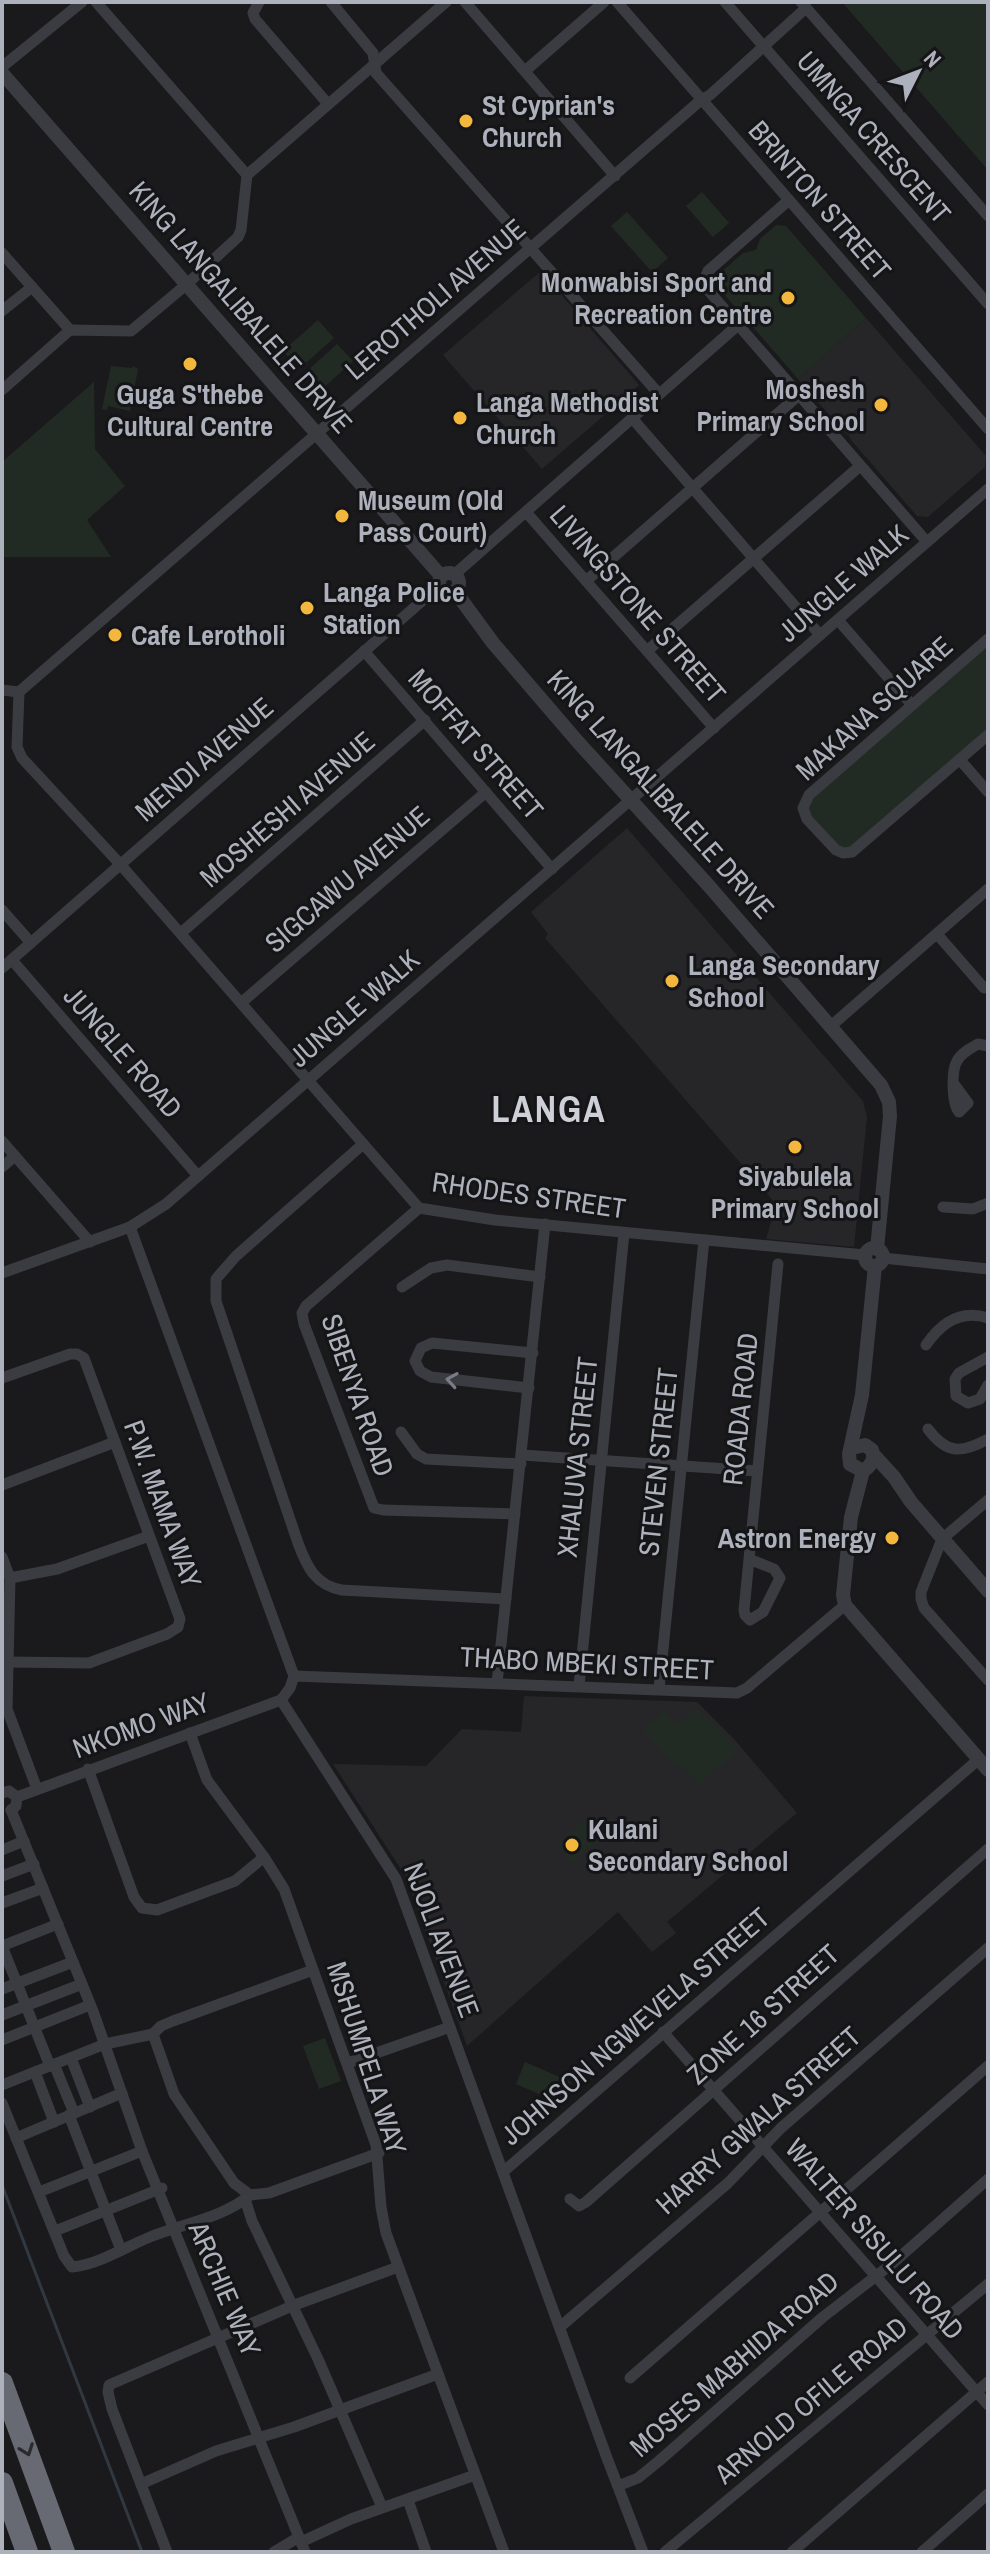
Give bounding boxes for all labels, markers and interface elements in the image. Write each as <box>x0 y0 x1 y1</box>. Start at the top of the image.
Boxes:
north arrow <box>878 32 958 112</box>
street label: UMNGA CRESCENT <box>790 44 958 230</box>
place label: St Cyprian's Church <box>482 86 615 156</box>
marker: St Cyprian's Church <box>457 112 475 130</box>
street label: BRINTON STREET <box>740 112 900 288</box>
street label: KING LANGALIBALELE DRIVE <box>121 173 361 441</box>
street label: LEROTHOLI AVENUE <box>336 210 534 388</box>
place label: Monwabisi Sport and Recreation Centre <box>541 263 772 333</box>
marker: Monwabisi Sport and Recreation Centre <box>779 289 797 307</box>
marker: Guga S'thebe Cultural Centre <box>181 355 199 373</box>
place label: Moshesh Primary School <box>697 370 865 440</box>
place label: Guga S'thebe Cultural Centre <box>107 375 273 445</box>
place label: Langa Methodist Church <box>476 383 659 453</box>
marker: Moshesh Primary School <box>872 396 890 414</box>
marker: Langa Methodist Church <box>451 409 469 427</box>
place label: Museum (Old Pass Court) <box>358 481 503 551</box>
street label: LIVINGSTONE STREET <box>541 497 735 711</box>
marker: Museum (Old Pass Court) <box>333 507 351 525</box>
street label: JUNGLE WALK <box>770 516 916 650</box>
place label: Langa Police Station <box>323 573 465 643</box>
marker: Langa Police Station <box>298 599 316 617</box>
place label: Cafe Lerotholi <box>131 616 285 654</box>
marker: Cafe Lerotholi <box>106 626 124 644</box>
street label: MAKANA SQUARE <box>787 627 961 789</box>
street label: MOFFAT STREET <box>400 661 552 827</box>
street label: KING LANGALIBALELE DRIVE <box>539 661 783 927</box>
street label: MENDI AVENUE <box>127 688 281 830</box>
street label: MOSHESHI AVENUE <box>191 722 383 896</box>
street label: SIGCAWU AVENUE <box>257 797 437 961</box>
street label: JUNGLE WALK <box>281 941 427 1075</box>
place label: Langa Secondary School <box>688 946 880 1016</box>
marker: Langa Secondary School <box>663 972 681 990</box>
street label: JUNGLE ROAD <box>55 978 191 1126</box>
district label: LANGA <box>492 1085 606 1133</box>
marker: Siyabulela Primary School <box>786 1138 804 1156</box>
place label: Siyabulela Primary School <box>711 1157 879 1227</box>
street label: RHODES STREET <box>430 1163 628 1227</box>
street label: SIBENYA ROAD <box>312 1309 404 1481</box>
street label: ROADA ROAD <box>713 1331 767 1487</box>
street label: XHALUVA STREET <box>548 1355 606 1559</box>
street label: STEVEN STREET <box>629 1366 687 1558</box>
one-way arrow <box>445 1372 459 1389</box>
street label: P.W. MAMA WAY <box>115 1415 211 1594</box>
place label: Astron Energy <box>718 1519 876 1557</box>
marker: Astron Energy <box>883 1529 901 1547</box>
street label: THABO MBEKI STREET <box>459 1637 715 1689</box>
street label: NKOMO WAY <box>67 1682 215 1767</box>
place label: Kulani Secondary School <box>588 1810 788 1880</box>
marker: Kulani Secondary School <box>563 1836 581 1854</box>
street label: NJOLI AVENUE <box>395 1857 489 2023</box>
street label: JOHNSON NGWEVELA STREET <box>493 1899 777 2153</box>
street label: ZONE 16 STREET <box>679 1935 847 2093</box>
street label: MSHUMPELA WAY <box>318 1957 416 2160</box>
street label: HARRY GWALA STREET <box>647 2018 869 2222</box>
street label: WALTER SISULU ROAD <box>777 2130 973 2348</box>
street label: ARCHIE WAY <box>179 2215 271 2363</box>
street label: MOSES MABHIDA ROAD <box>621 2263 847 2465</box>
street label: ARNOLD OFILE ROAD <box>706 2308 916 2493</box>
one-way arrow <box>17 2442 34 2456</box>

